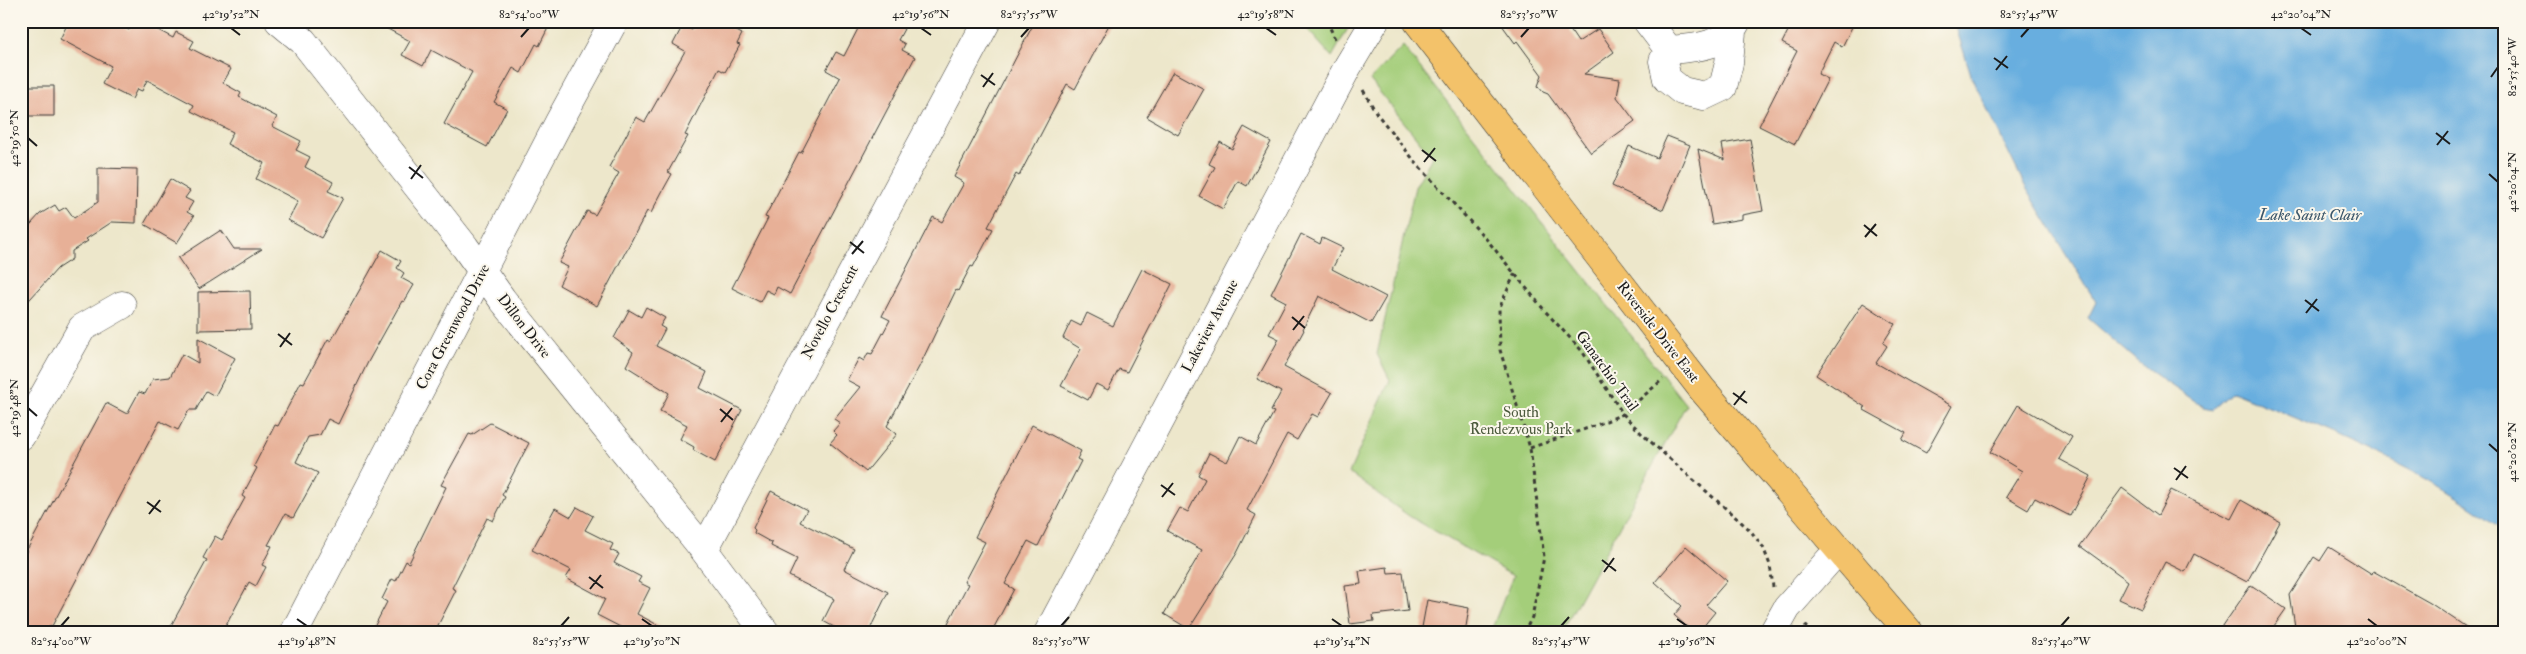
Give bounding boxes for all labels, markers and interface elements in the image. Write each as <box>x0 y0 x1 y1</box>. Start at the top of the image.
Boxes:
text: 42°19'52"N <box>202 7 260 22</box>
text: 82°54'00"W <box>499 7 560 22</box>
text: 42°19'56"N <box>892 7 950 22</box>
text: 82°53'55"W <box>1001 7 1058 22</box>
text: 42°19'58"N <box>1237 7 1295 22</box>
text: 82°53'50"W <box>1500 7 1559 22</box>
text: 82°53'45"W <box>2000 7 2059 22</box>
text: 42°20'04"N <box>2271 7 2332 22</box>
text: 82°53'40"W <box>2505 37 2520 96</box>
text: 42°19'50"N <box>7 109 22 167</box>
text: 42°20'04"N <box>2505 151 2520 212</box>
water label: Lake Saint Clair <box>2258 205 2362 225</box>
street label: Cora Greenwood Drive <box>412 261 494 393</box>
street label: Novello Crescent <box>797 262 863 362</box>
street label: Lakeview Avenue <box>1177 276 1243 376</box>
street label: Riverside Drive East <box>1613 278 1703 386</box>
street label: Dillon Drive <box>493 290 555 362</box>
street label: Ganatchio Trail <box>1571 327 1643 415</box>
text: 42°19'48"N <box>7 379 22 437</box>
park label: South Rendezvous Park <box>1470 403 1572 439</box>
text: 42°20'02"N <box>2505 422 2520 482</box>
text: 82°54'00"W <box>31 634 92 649</box>
text: 42°19'48"N <box>278 634 336 649</box>
text: 82°53'55"W <box>533 634 590 649</box>
text: 42°19'50"N <box>623 634 681 649</box>
text: 82°53'50"W <box>1032 634 1091 649</box>
text: 42°19'54"N <box>1313 634 1371 649</box>
text: 82°53'45"W <box>1532 634 1591 649</box>
text: 42°19'56"N <box>1658 634 1716 649</box>
text: 82°53'40"W <box>2032 634 2091 649</box>
text: 42°20'00"N <box>2347 634 2407 649</box>

